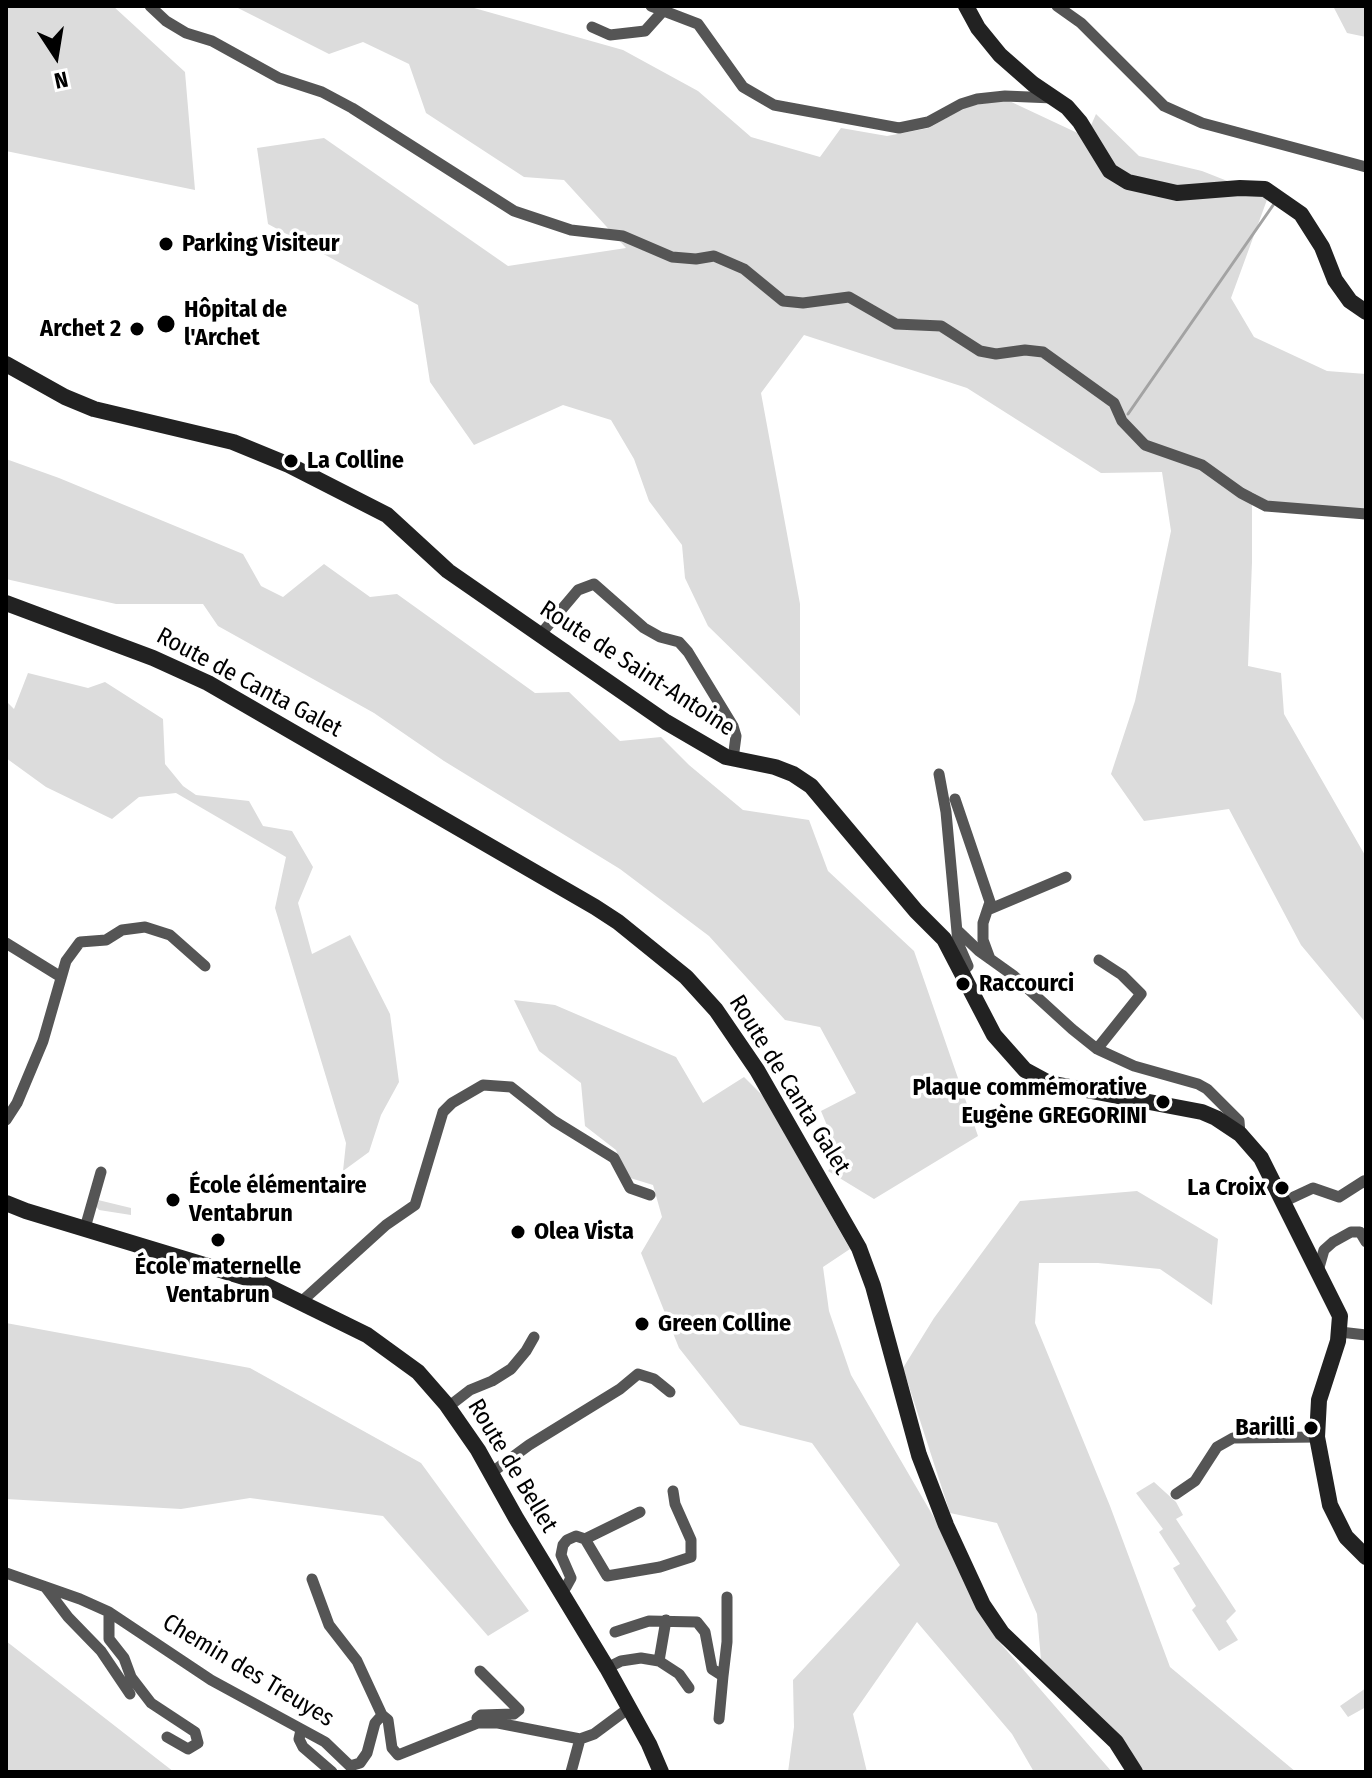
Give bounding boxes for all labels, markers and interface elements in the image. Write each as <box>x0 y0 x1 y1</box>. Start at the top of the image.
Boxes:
north arrow <box>16 16 96 96</box>
text: N <box>52 65 70 95</box>
place label: Parking Visiteur <box>182 230 340 258</box>
marker: Parking Visiteur <box>157 235 175 253</box>
place label: Hôpital de l'Archet <box>184 296 287 352</box>
marker: Hôpital de l'Archet <box>155 313 177 335</box>
place label: Archet 2 <box>40 315 121 343</box>
marker: Archet 2 <box>128 320 146 338</box>
place label: La Colline <box>307 447 404 475</box>
marker: La Colline <box>282 452 300 470</box>
street label: Route de Saint-Antoine <box>534 595 740 743</box>
street label: Route de Canta Galet <box>151 622 347 744</box>
place label: Raccourci <box>979 970 1074 998</box>
marker: Raccourci <box>954 975 972 993</box>
street label: Route de Canta Galet <box>722 990 856 1180</box>
place label: Plaque commémorative Eugène GREGORINI <box>912 1074 1147 1130</box>
marker: Plaque commémorative Eugène GREGORINI <box>1154 1093 1172 1111</box>
place label: École élémentaire Ventabrun <box>189 1172 367 1228</box>
place label: La Croix <box>1187 1174 1266 1202</box>
marker: La Croix <box>1273 1179 1291 1197</box>
marker: École élémentaire Ventabrun <box>164 1191 182 1209</box>
place label: Olea Vista <box>534 1218 634 1246</box>
marker: Olea Vista <box>509 1223 527 1241</box>
marker: École maternelle Ventabrun <box>209 1231 227 1249</box>
place label: École maternelle Ventabrun <box>135 1253 301 1309</box>
place label: Green Colline <box>658 1310 791 1338</box>
marker: Green Colline <box>633 1315 651 1333</box>
street label: Route de Bellet <box>461 1394 563 1538</box>
place label: Barilli <box>1235 1414 1295 1442</box>
marker: Barilli <box>1302 1419 1320 1437</box>
street label: Chemin des Treuyes <box>157 1608 339 1734</box>

